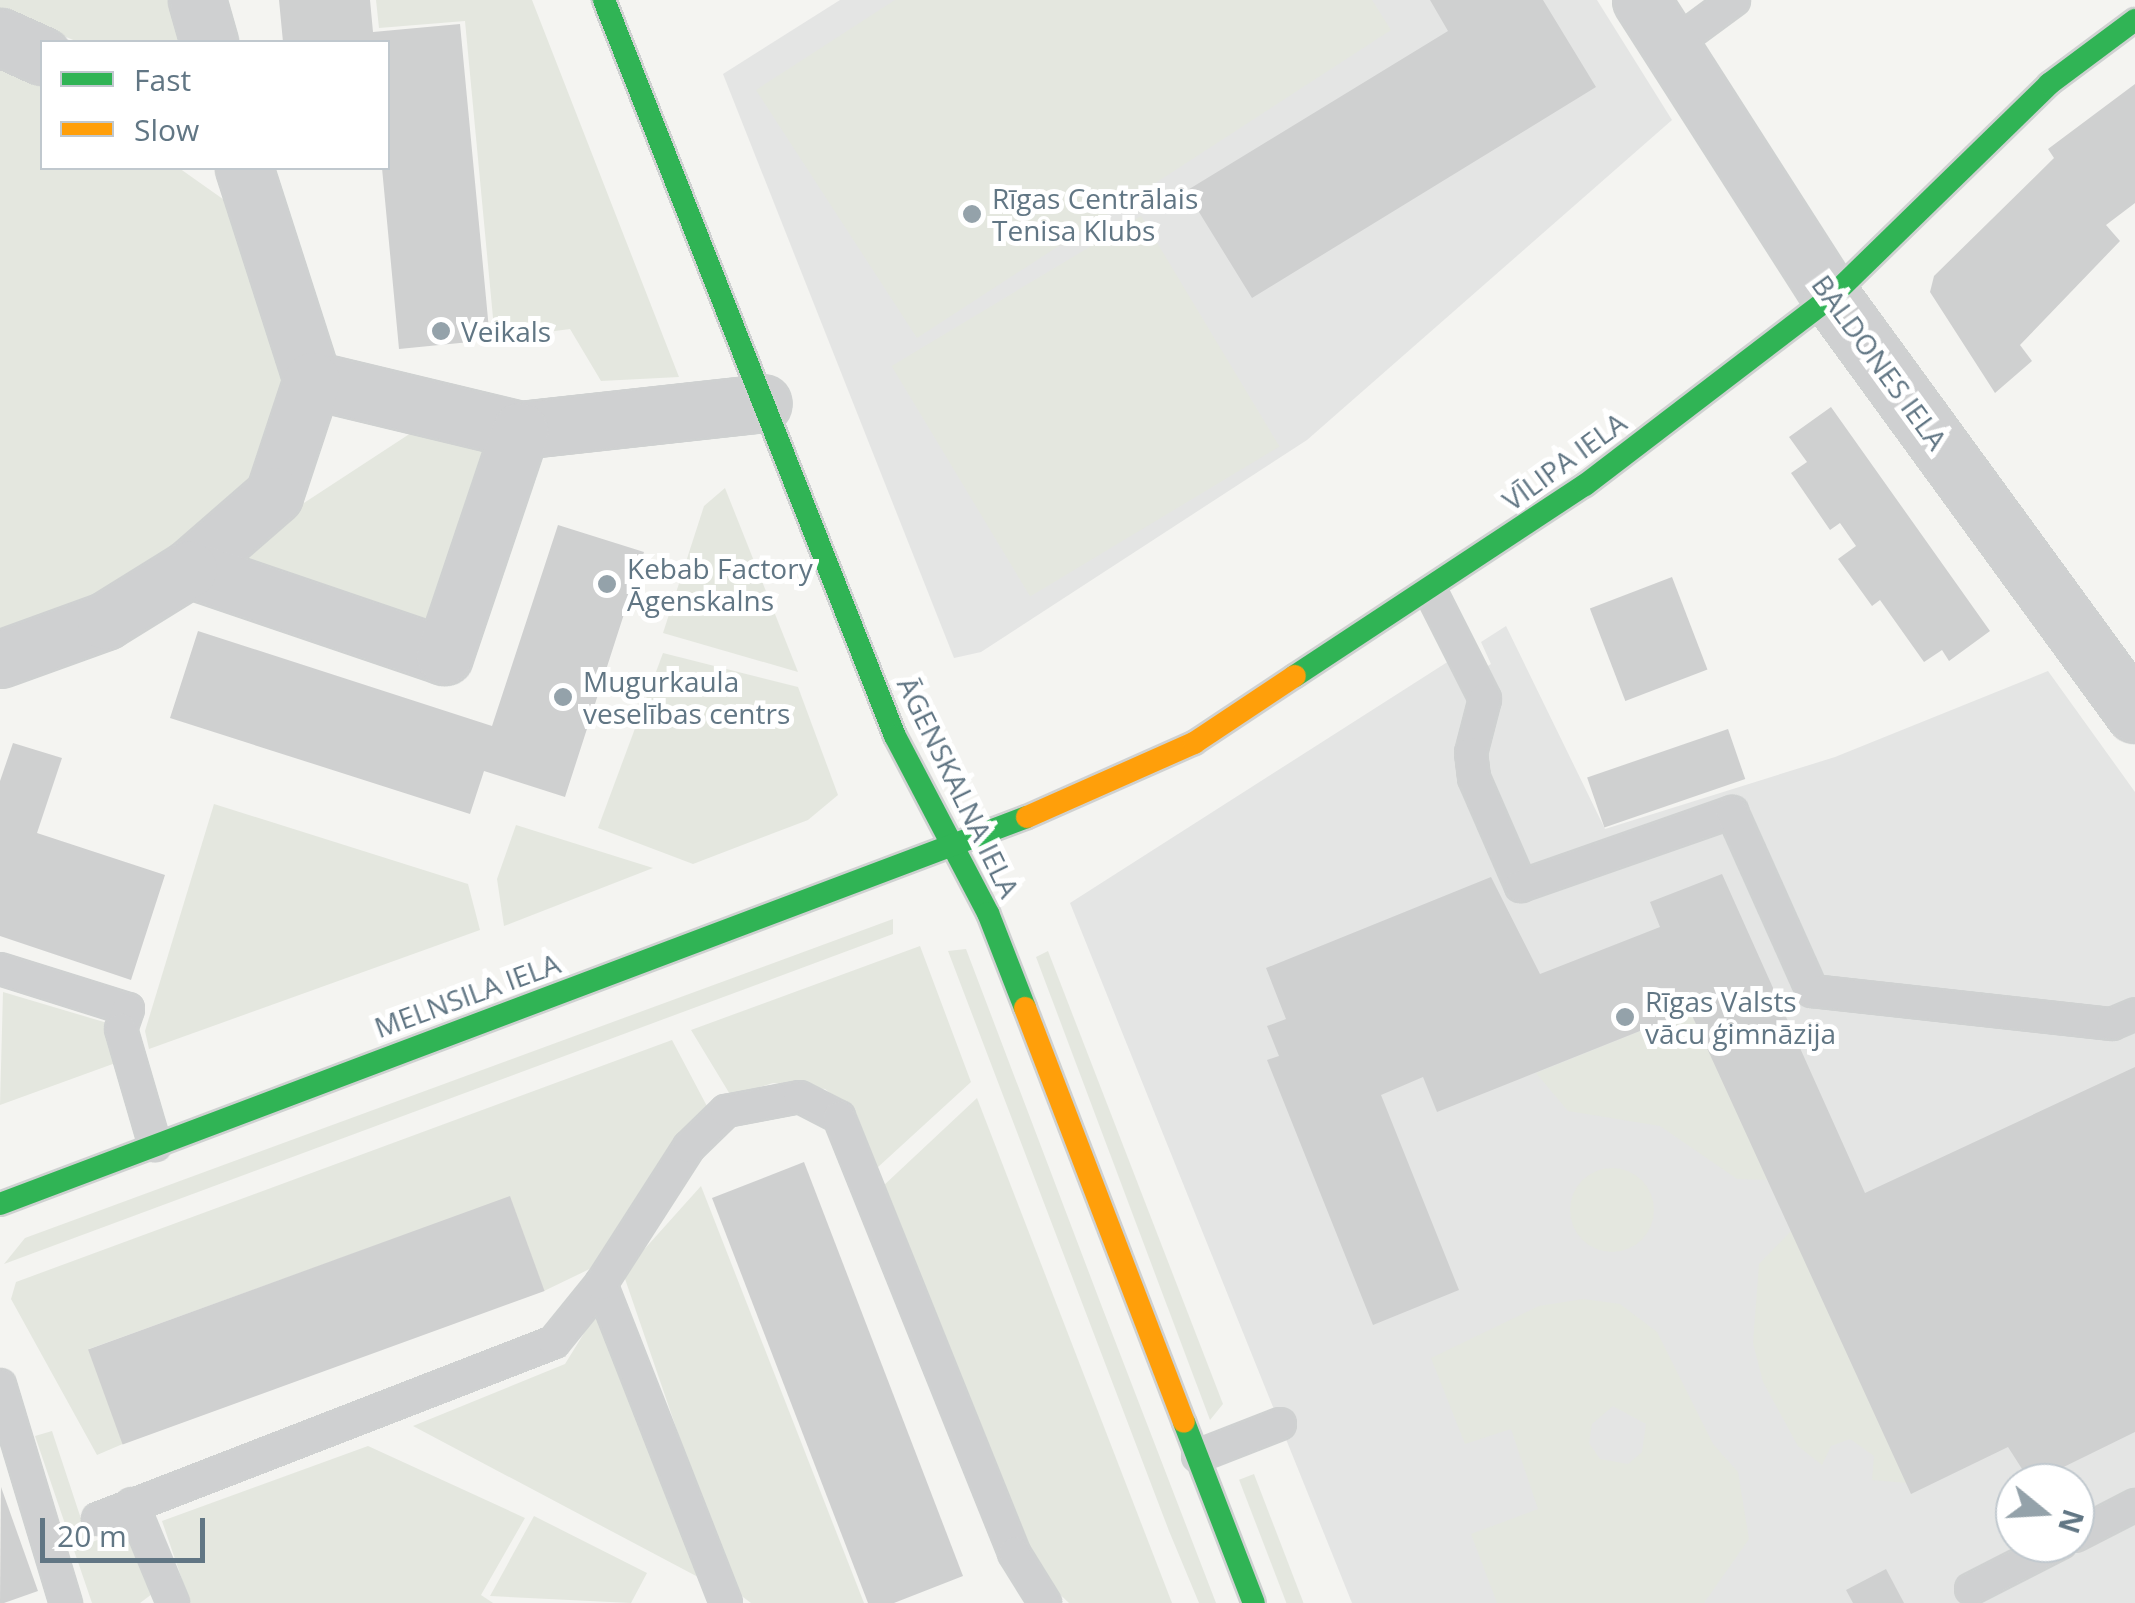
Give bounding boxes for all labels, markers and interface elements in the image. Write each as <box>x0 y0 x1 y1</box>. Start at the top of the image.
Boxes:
legend <box>40 40 390 170</box>
text: Fast <box>134 59 191 100</box>
text: Slow <box>134 109 199 150</box>
place label: Rīgas Centrālais Tenisa Klubs <box>992 181 1198 247</box>
marker: Rīgas Centrālais Tenisa Klubs <box>961 203 983 225</box>
street label: BALDONES IELA <box>1805 268 1955 456</box>
place label: Veikals <box>461 314 551 348</box>
marker: Veikals <box>430 320 452 342</box>
street label: VĪLIPA IELA <box>1496 405 1632 517</box>
place label: Kebab Factory Āgenskalns <box>627 551 813 617</box>
marker: Kebab Factory Āgenskalns <box>596 573 618 595</box>
place label: Mugurkaula veselības centrs <box>583 664 790 730</box>
street label: ĀGENSKALNA IELA <box>891 671 1027 903</box>
marker: Mugurkaula veselības centrs <box>552 686 574 708</box>
street label: MELNSILA IELA <box>370 946 564 1044</box>
place label: Rīgas Valsts vācu ģimnāzija <box>1645 984 1836 1050</box>
marker: Rīgas Valsts vācu ģimnāzija <box>1614 1006 1636 1028</box>
north arrow <box>1995 1463 2095 1563</box>
scale bar <box>45 1498 210 1560</box>
text: N <box>2050 1505 2093 1538</box>
text: 20 m <box>57 1515 127 1556</box>

